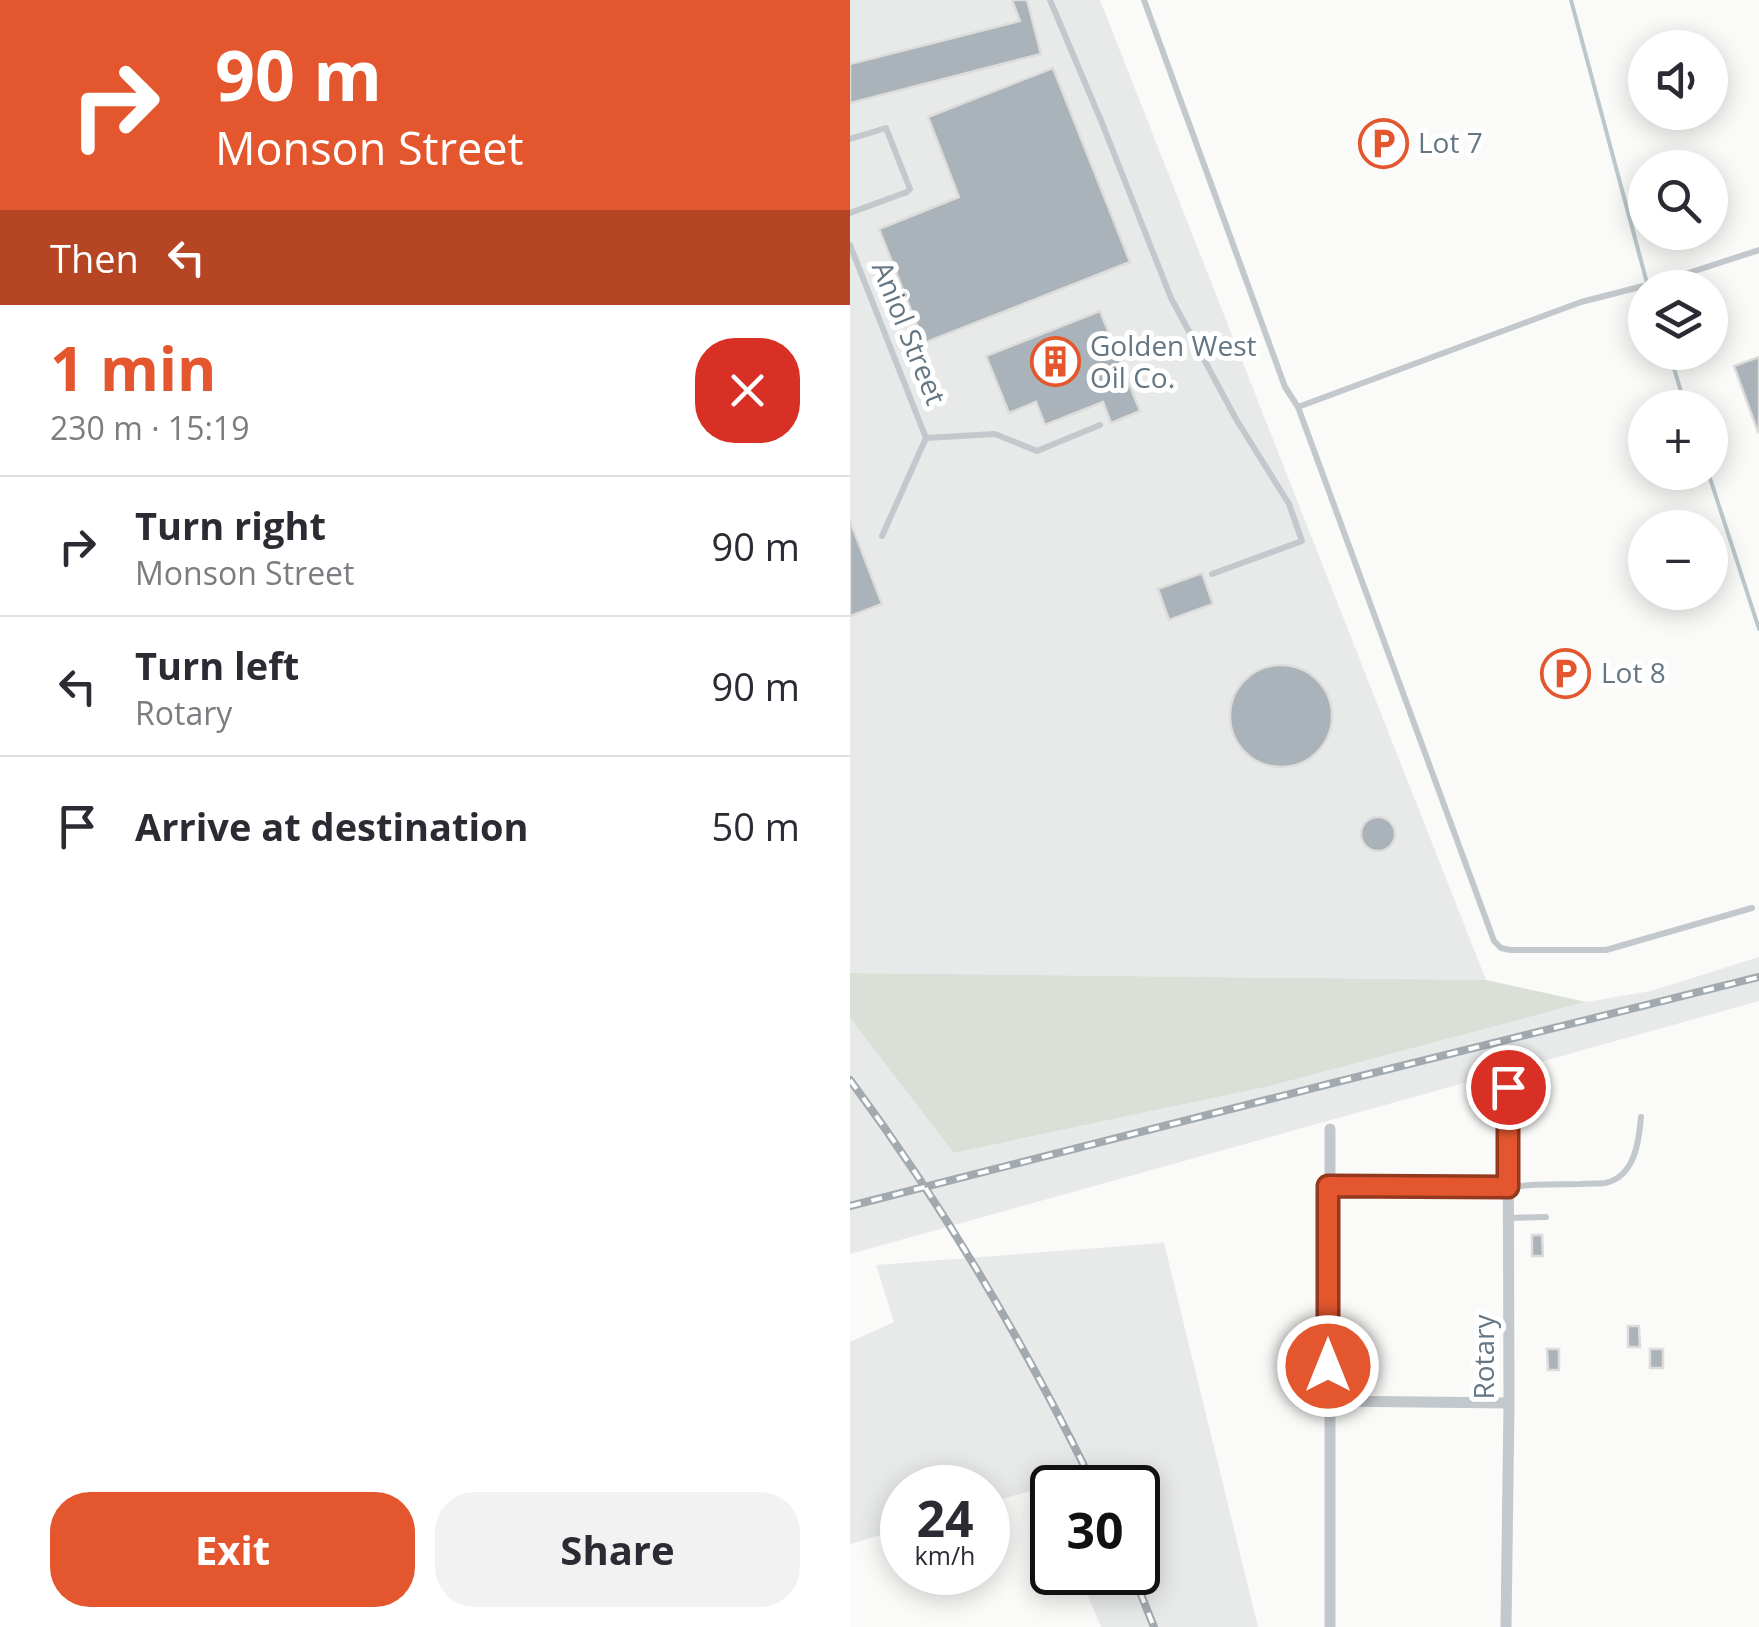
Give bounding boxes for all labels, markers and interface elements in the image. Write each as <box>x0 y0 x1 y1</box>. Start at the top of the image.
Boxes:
text: 90 m <box>215 26 382 122</box>
map controls <box>1628 30 1728 610</box>
button: sound <box>1628 30 1728 130</box>
icon: right <box>50 40 180 170</box>
text: Monson Street <box>215 117 524 178</box>
parking icon: Lot 7 <box>1357 117 1409 169</box>
place label: Lot 7 <box>1418 123 1483 161</box>
button: search <box>1628 150 1728 250</box>
icon: left <box>159 230 214 285</box>
text: Then <box>50 232 139 284</box>
street label: Aniol Street <box>864 255 956 410</box>
button: layers <box>1628 270 1728 370</box>
place label: Golden West Oil Co. <box>1090 326 1256 396</box>
text: 1 min <box>50 327 217 409</box>
building icon: Golden West Oil Co. <box>1029 336 1081 388</box>
button: close <box>695 338 800 443</box>
button: + <box>1628 390 1728 490</box>
text: 230 m · 15:19 <box>50 406 249 449</box>
text: Turn right <box>135 499 326 551</box>
button: − <box>1628 510 1728 610</box>
icon: right <box>50 519 105 574</box>
text: 90 m <box>711 520 800 572</box>
text: Monson Street <box>135 551 354 594</box>
text: Turn left <box>135 639 299 691</box>
parking icon: Lot 8 <box>1540 647 1592 699</box>
place label: Lot 8 <box>1601 653 1666 691</box>
icon: left <box>50 659 105 714</box>
text: 90 m <box>711 660 800 712</box>
text: Rotary <box>135 691 232 734</box>
icon: arrive <box>50 799 105 854</box>
text: Arrive at destination <box>135 800 529 852</box>
text: 50 m <box>711 800 800 852</box>
pin <box>1466 1045 1551 1130</box>
icon: arrive <box>1481 1060 1536 1115</box>
street label: Rotary <box>1464 1313 1502 1400</box>
position arrow <box>1276 1314 1380 1418</box>
speed limit sign: 30 <box>1030 1465 1160 1595</box>
text: 24 <box>916 1484 974 1552</box>
button: Exit <box>50 1492 415 1607</box>
button: Share <box>435 1492 800 1607</box>
text: km/h <box>915 1538 975 1572</box>

